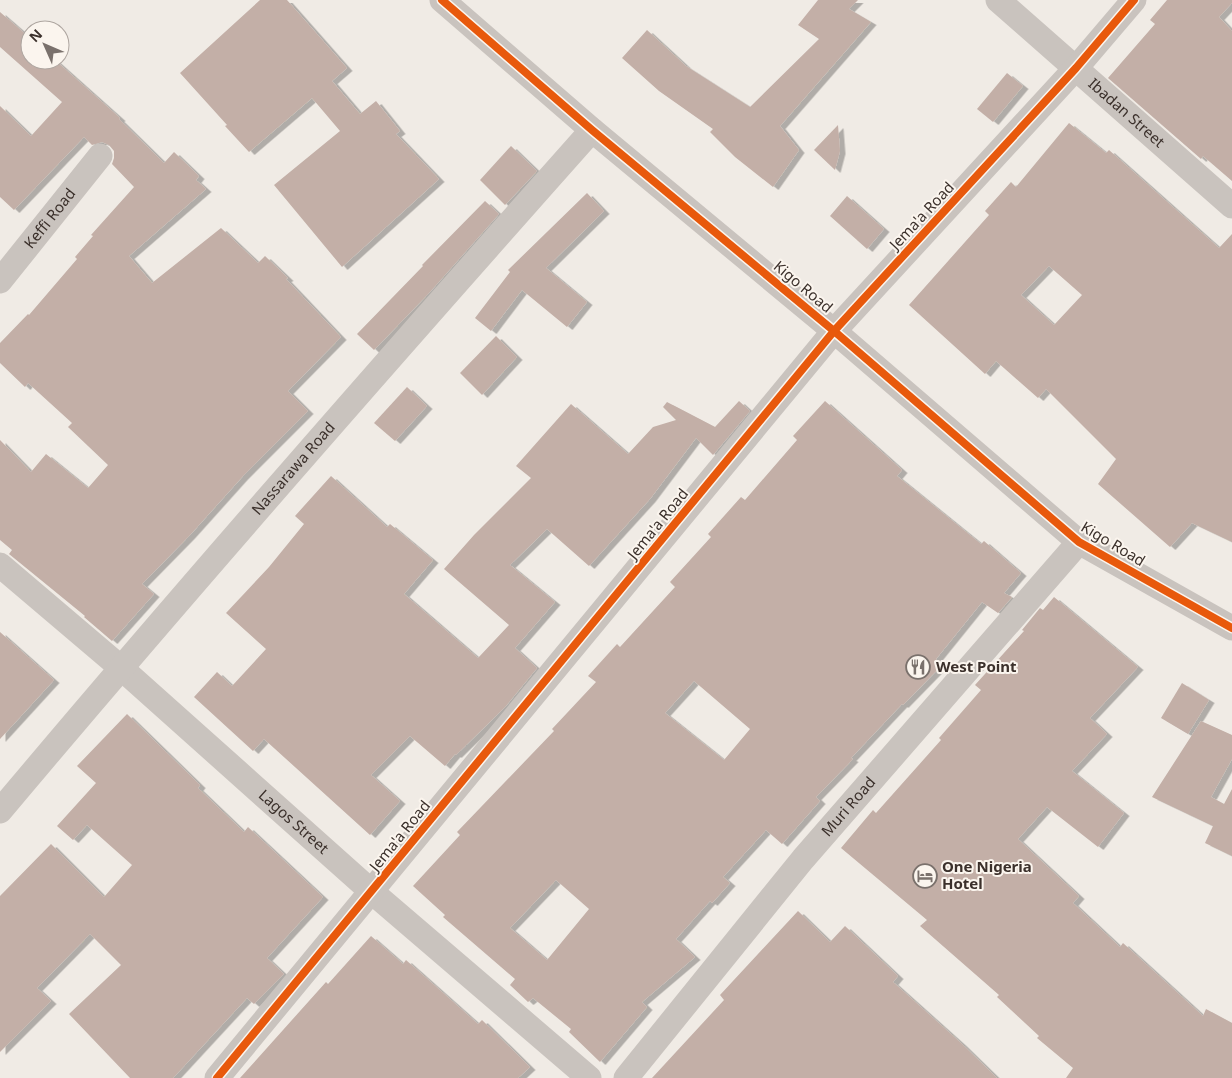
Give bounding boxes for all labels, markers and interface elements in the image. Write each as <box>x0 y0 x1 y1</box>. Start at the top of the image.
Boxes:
north arrow <box>20 20 70 70</box>
text: N <box>25 25 46 46</box>
street label: Ibadan Street <box>1085 73 1170 152</box>
street label: Jema'a Road <box>883 177 958 255</box>
street label: Keffi Road <box>19 184 79 252</box>
street label: Kigo Road <box>770 256 837 317</box>
street label: Nassarawa Road <box>247 417 339 519</box>
street label: Jema'a Road <box>621 484 692 565</box>
street label: Kigo Road <box>1078 516 1149 570</box>
restaurant icon: West Point <box>905 654 931 680</box>
place label: West Point <box>936 656 1017 676</box>
street label: Muri Road <box>816 772 879 840</box>
street label: Lagos Street <box>255 784 334 858</box>
street label: Jema'a Road <box>363 796 434 877</box>
place label: One Nigeria Hotel <box>942 856 1032 893</box>
hotel icon: One Nigeria Hotel <box>912 863 938 889</box>

